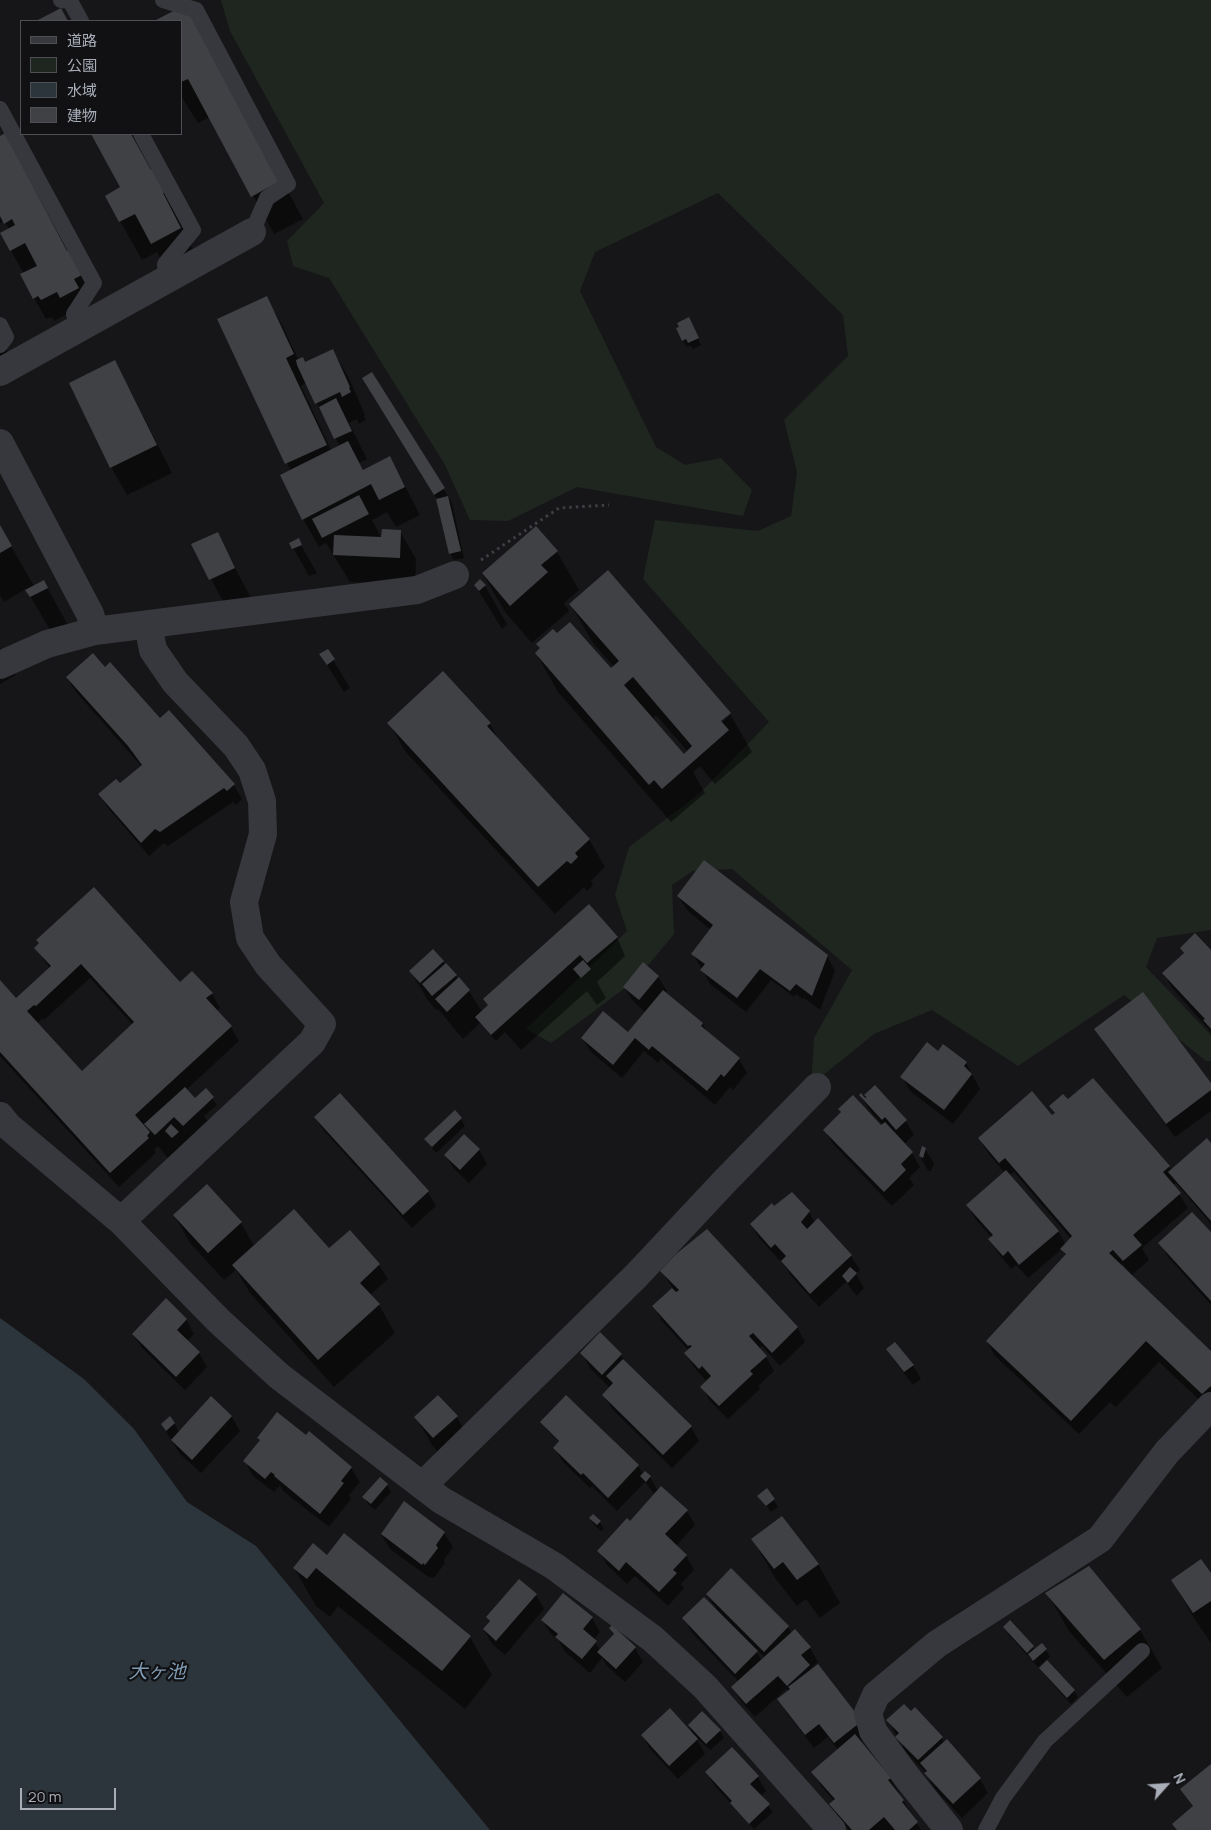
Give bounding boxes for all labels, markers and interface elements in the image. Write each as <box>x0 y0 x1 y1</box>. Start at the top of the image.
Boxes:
legend <box>20 20 182 135</box>
text: 道路 <box>67 30 97 51</box>
text: 公園 <box>67 55 97 76</box>
text: 水域 <box>67 80 97 101</box>
text: 建物 <box>67 105 97 126</box>
water label: 大ヶ池 <box>129 1662 185 1684</box>
north arrow <box>1141 1760 1191 1810</box>
text: N <box>1169 1770 1191 1787</box>
scale bar <box>22 1778 119 1810</box>
text: 20 m <box>28 1786 61 1807</box>

